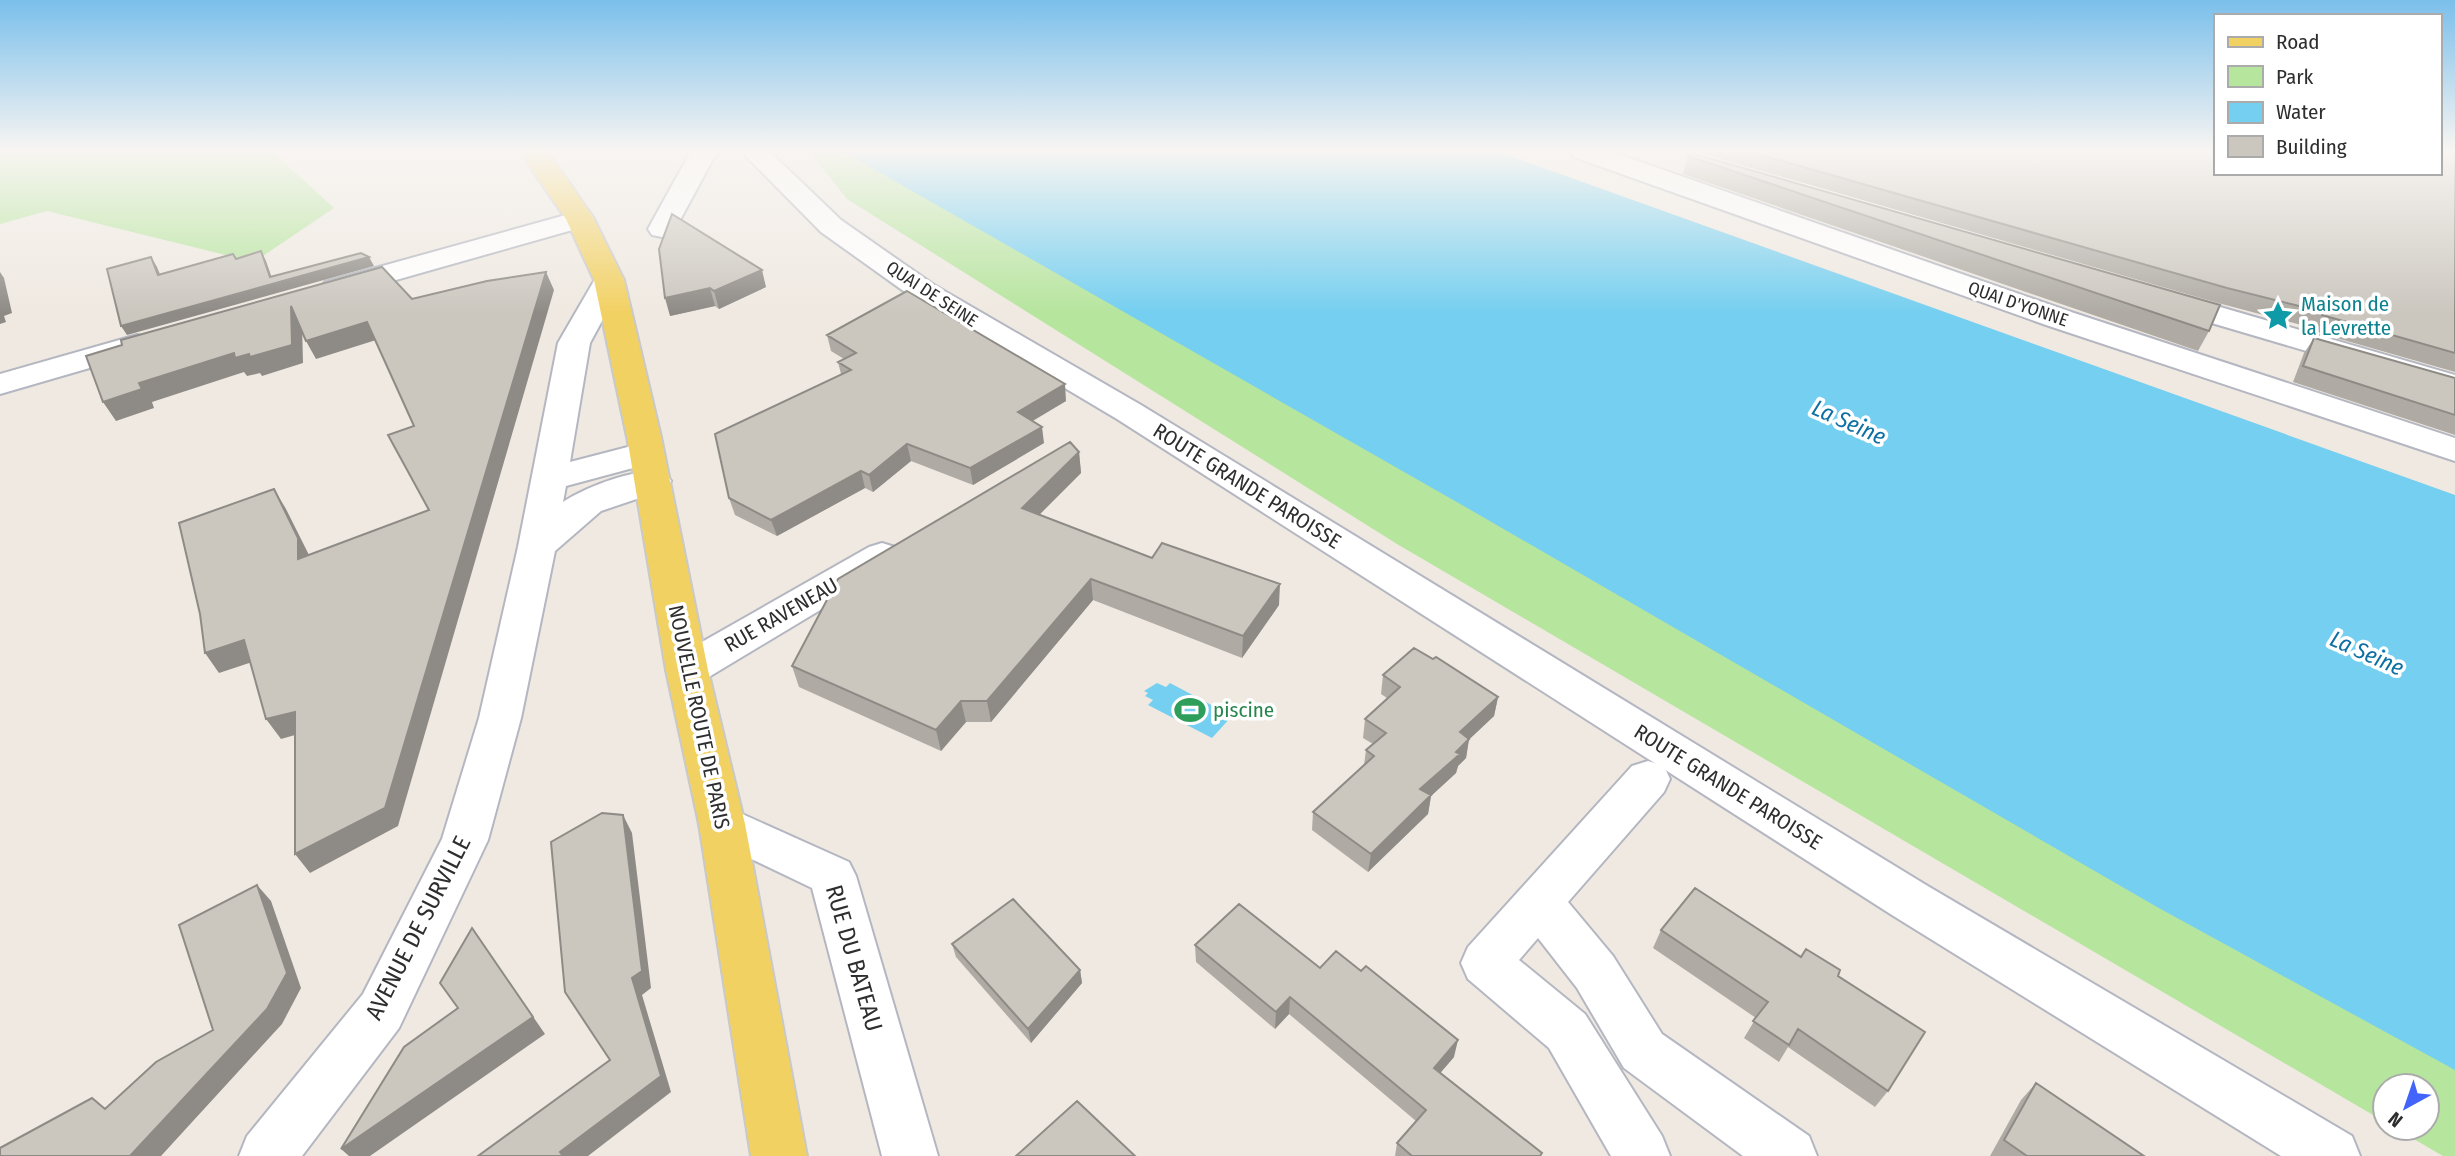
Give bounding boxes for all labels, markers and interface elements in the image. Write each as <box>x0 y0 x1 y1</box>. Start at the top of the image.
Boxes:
legend <box>2214 14 2441 175</box>
text: Road <box>2276 29 2320 55</box>
text: Park <box>2276 64 2314 90</box>
text: Water <box>2276 99 2326 125</box>
text: Building <box>2276 134 2347 160</box>
street label: QUAI DE SEINE <box>882 256 982 332</box>
street label: QUAI D'YONNE <box>1965 277 2071 331</box>
place label: Maison de la Levrette <box>2301 291 2391 341</box>
place icon: Maison de la Levrette <box>2261 299 2295 333</box>
water label: La Seine <box>1808 393 1890 451</box>
street label: ROUTE GRANDE PAROISSE <box>1148 418 1346 555</box>
street label: RUE RAVENEAU <box>720 572 842 658</box>
street label: NOUVELLE ROUTE DE PARIS <box>663 602 735 832</box>
water label: La Seine <box>2326 624 2408 682</box>
sports icon: piscine <box>1173 693 1207 727</box>
place label: piscine <box>1213 697 1274 723</box>
street label: ROUTE GRANDE PAROISSE <box>1629 719 1827 856</box>
street label: AVENUE DE SURVILLE <box>360 832 476 1024</box>
street label: RUE DU BATEAU <box>820 882 888 1034</box>
north arrow <box>2371 1072 2441 1142</box>
text: N <box>2384 1107 2407 1132</box>

